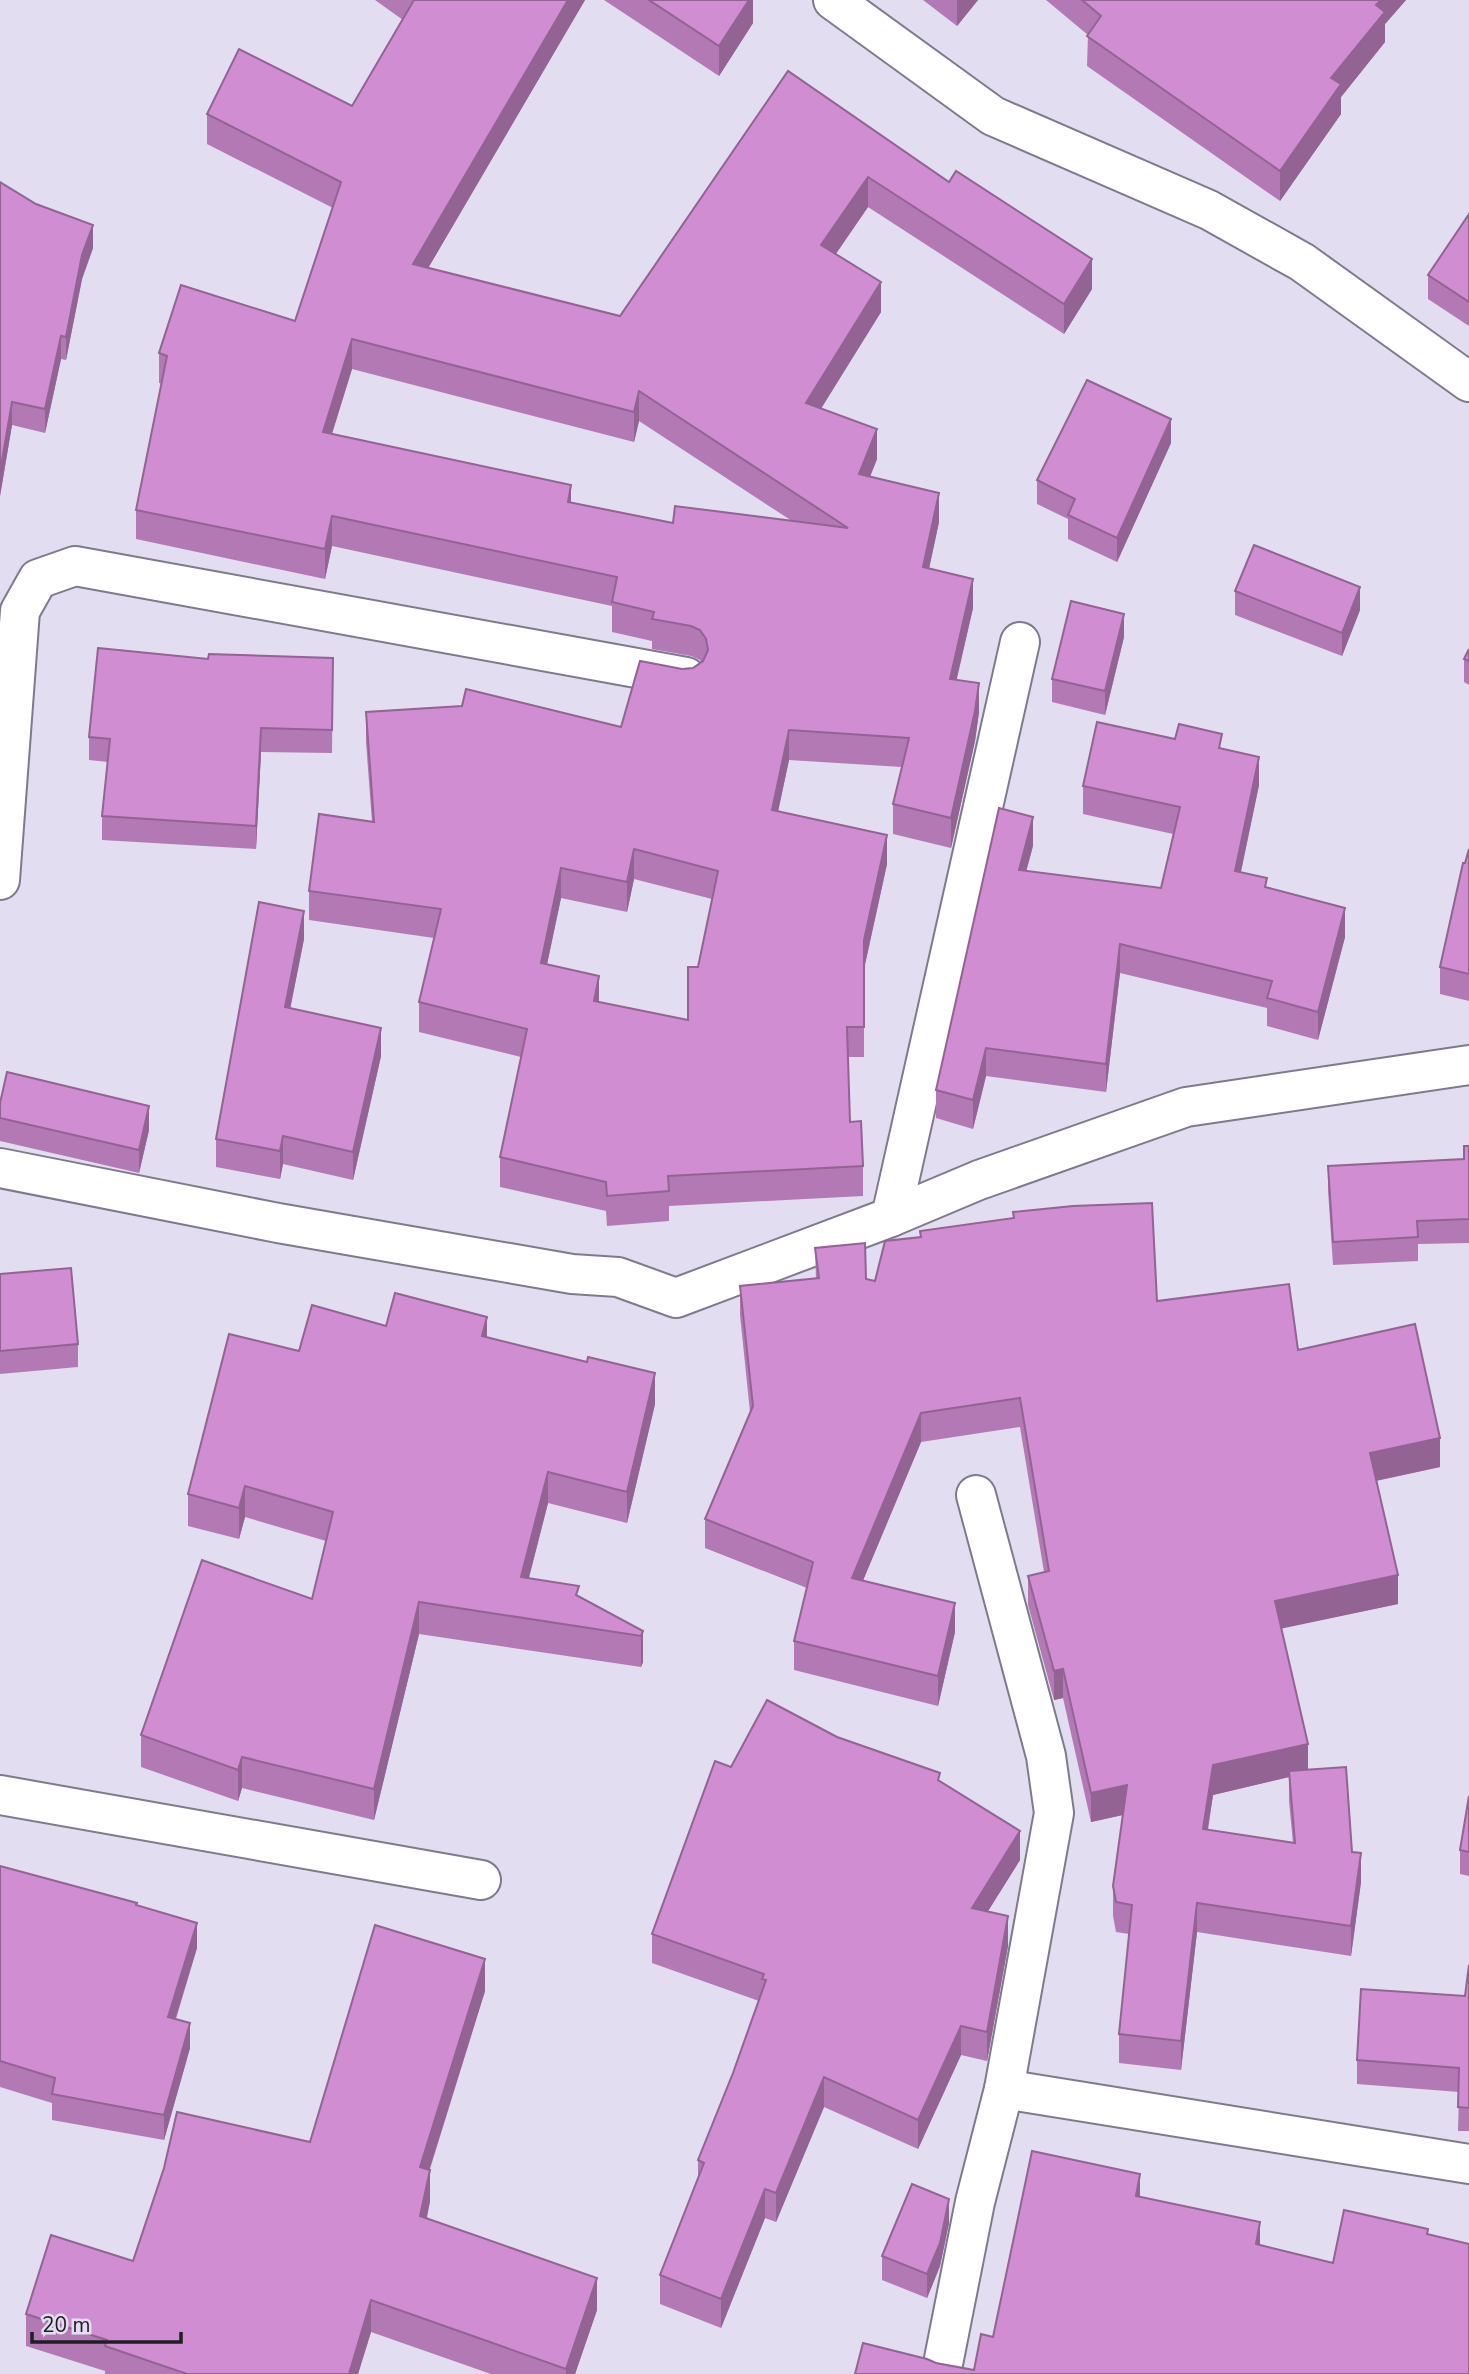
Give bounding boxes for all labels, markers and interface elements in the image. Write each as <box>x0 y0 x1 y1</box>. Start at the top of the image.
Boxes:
scale bar <box>32 2300 180 2344</box>
text: 20 m <box>42 2311 91 2339</box>

